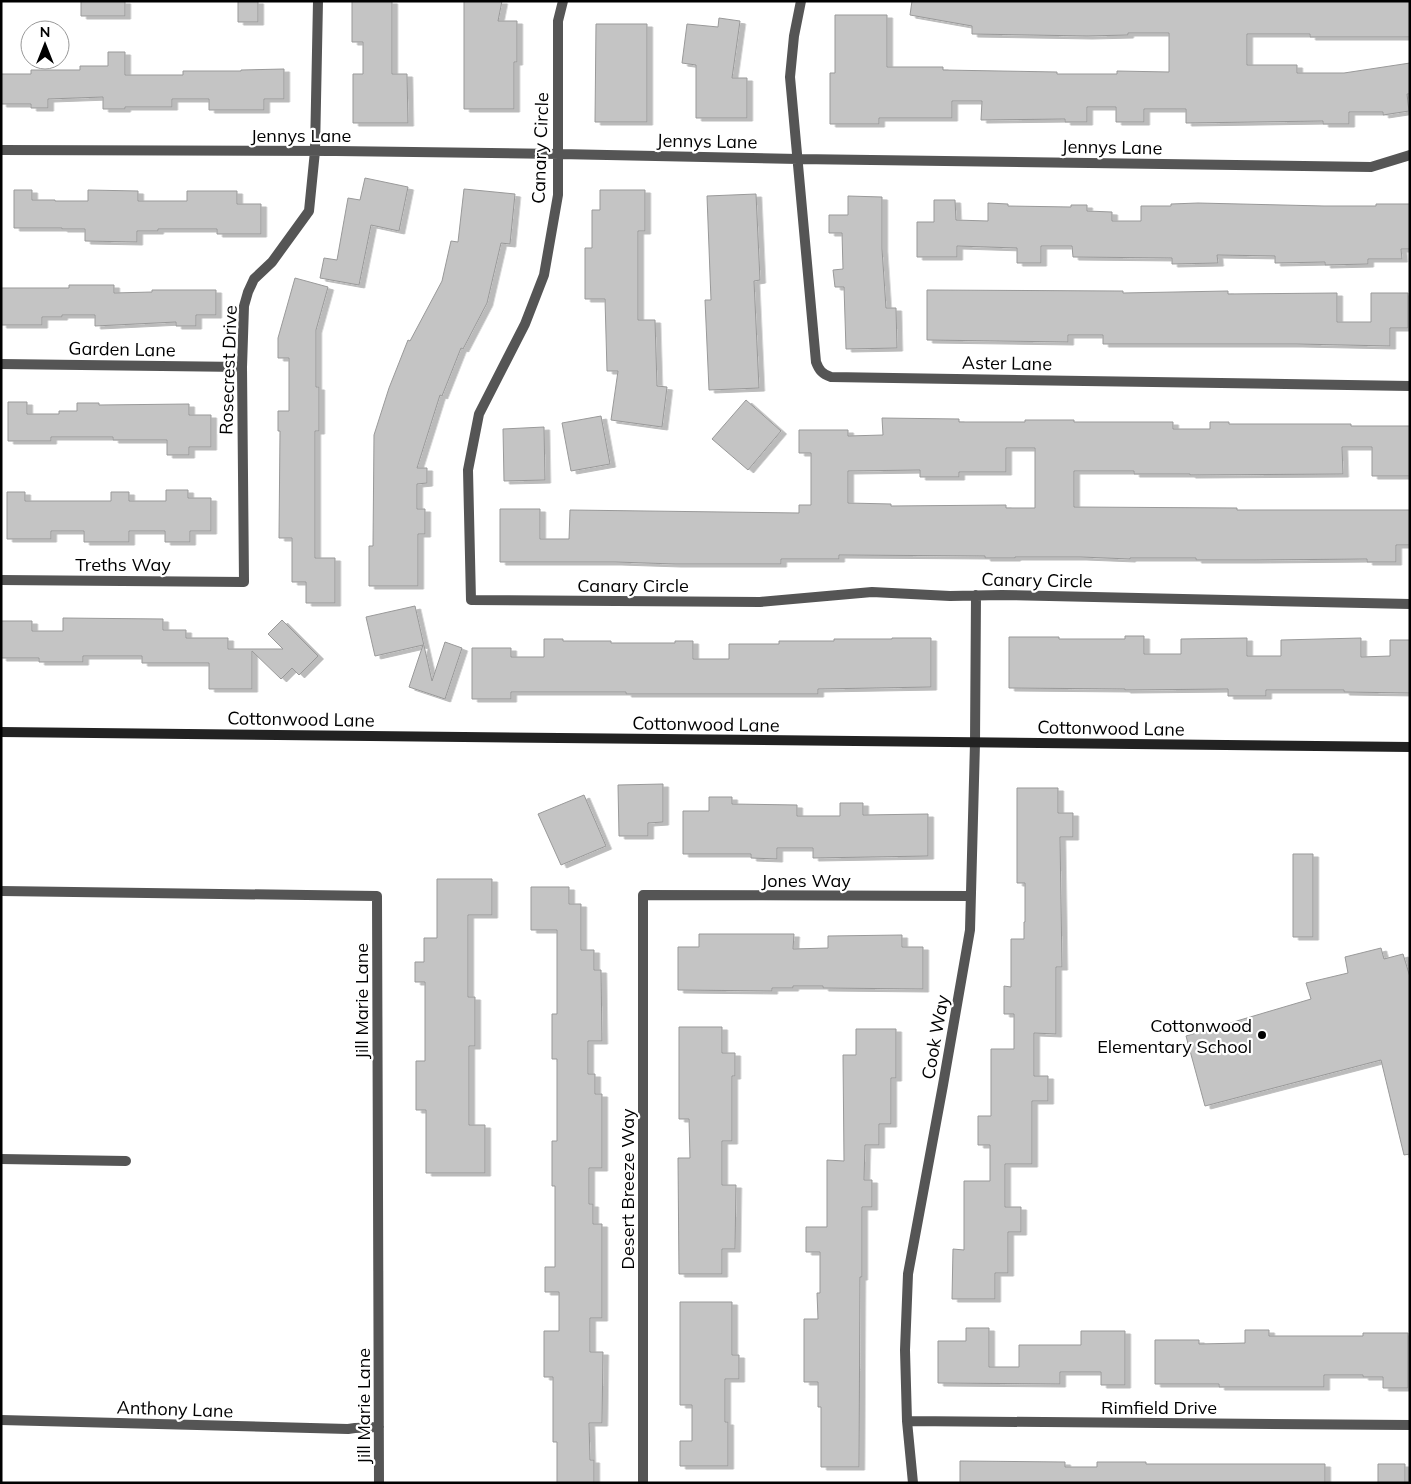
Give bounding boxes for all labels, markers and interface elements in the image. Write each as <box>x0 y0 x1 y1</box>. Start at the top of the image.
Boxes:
north arrow <box>20 20 70 70</box>
text: N <box>40 23 50 41</box>
street label: Canary Circle <box>527 92 553 204</box>
street label: Jennys Lane <box>251 124 351 147</box>
street label: Jennys Lane <box>656 129 758 153</box>
street label: Jennys Lane <box>1061 135 1163 159</box>
street label: Rosecrest Drive <box>214 305 242 435</box>
street label: Garden Lane <box>68 337 176 361</box>
street label: Aster Lane <box>962 351 1052 375</box>
street label: Treths Way <box>75 553 171 576</box>
street label: Canary Circle <box>981 568 1093 592</box>
street label: Canary Circle <box>577 574 689 597</box>
street label: Cottonwood Lane <box>227 706 375 732</box>
street label: Cottonwood Lane <box>632 711 780 737</box>
street label: Cottonwood Lane <box>1037 715 1185 741</box>
street label: Jones Way <box>761 869 851 892</box>
street label: Jill Marie Lane <box>350 943 373 1059</box>
street label: Cook Way <box>916 992 954 1081</box>
place label: Cottonwood Elementary School <box>1097 1014 1252 1058</box>
marker: Cottonwood Elementary School <box>1256 1029 1268 1041</box>
street label: Desert Breeze Way <box>616 1108 639 1270</box>
street label: Jill Marie Lane <box>352 1348 375 1464</box>
street label: Anthony Lane <box>116 1395 234 1423</box>
street label: Rimfield Drive <box>1101 1396 1217 1419</box>

